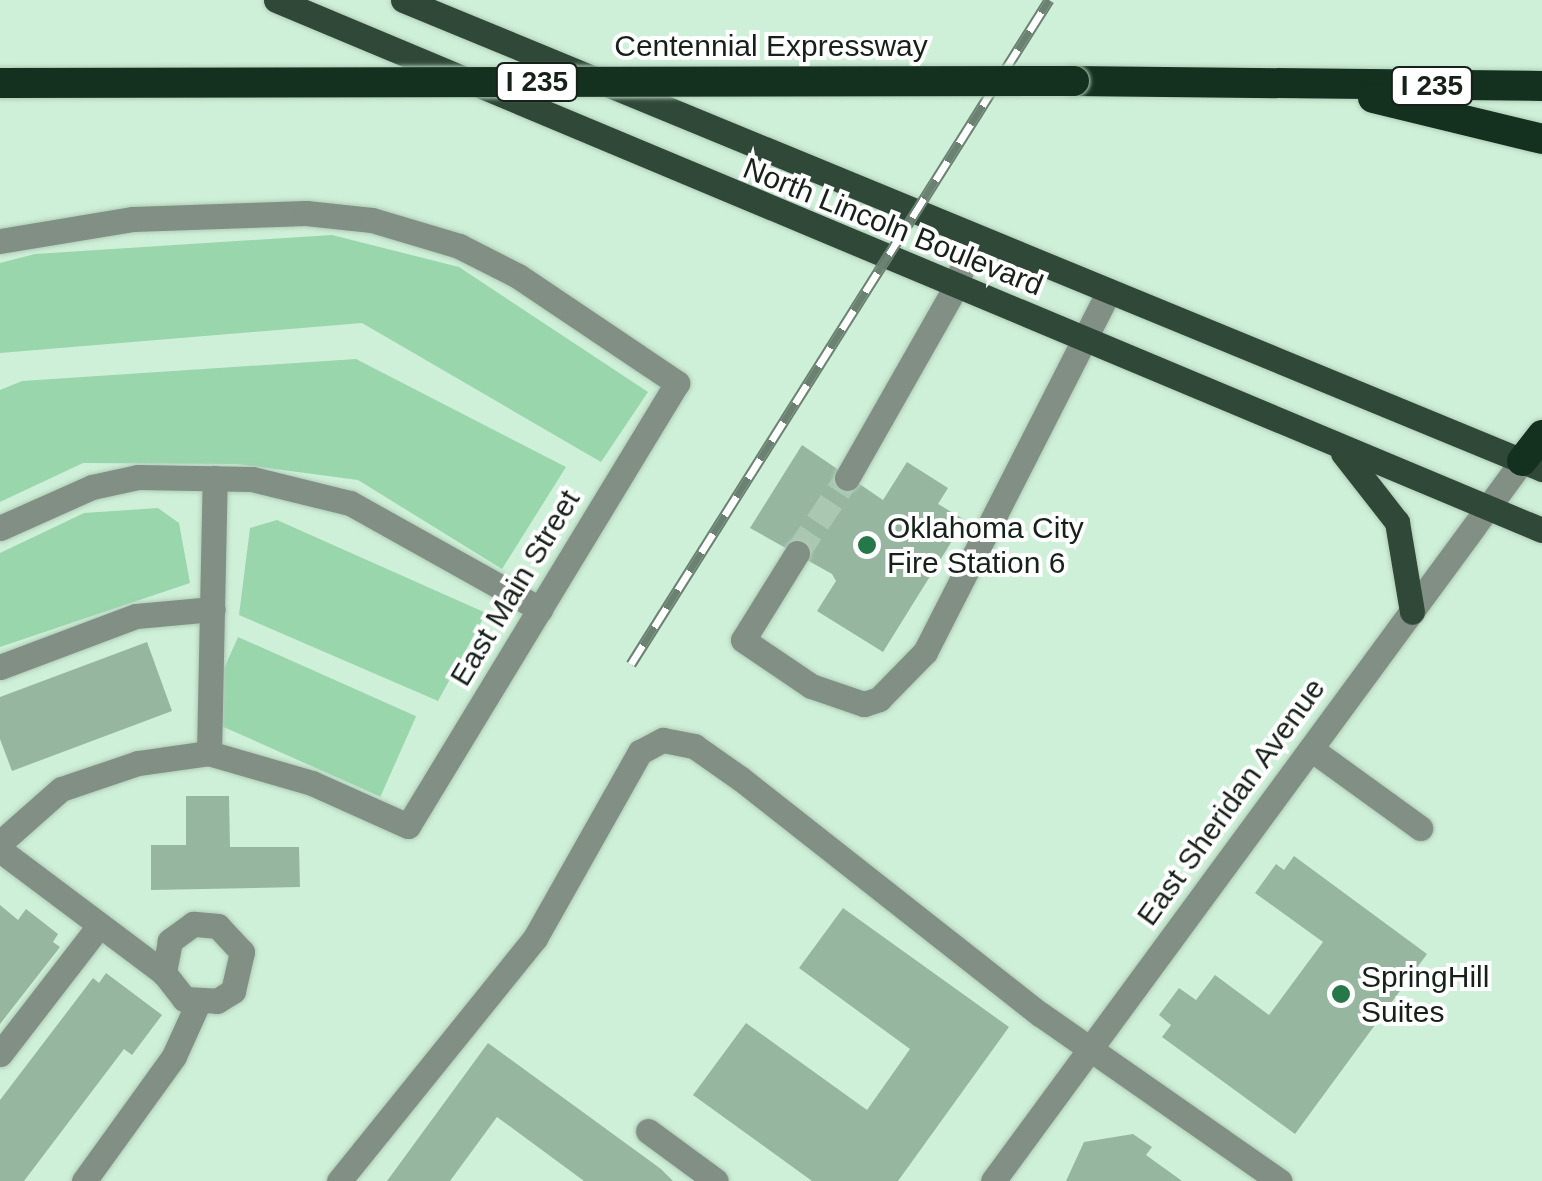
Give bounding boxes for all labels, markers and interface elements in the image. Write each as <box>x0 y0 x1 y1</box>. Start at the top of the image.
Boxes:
street label: Centennial Expressway <box>614 28 928 64</box>
road number: I 235 <box>494 59 580 105</box>
road number: I 235 <box>1390 63 1474 109</box>
street label: North Lincoln Boulevard <box>738 150 1048 304</box>
street label: East Main Street <box>442 484 588 692</box>
place label: Oklahoma City Fire Station 6 <box>887 510 1084 580</box>
marker: Oklahoma City Fire Station 6 <box>856 534 878 556</box>
street label: East Sheridan Avenue <box>1129 671 1333 933</box>
place label: SpringHill Suites <box>1361 959 1489 1030</box>
marker: SpringHill Suites <box>1330 983 1352 1005</box>

